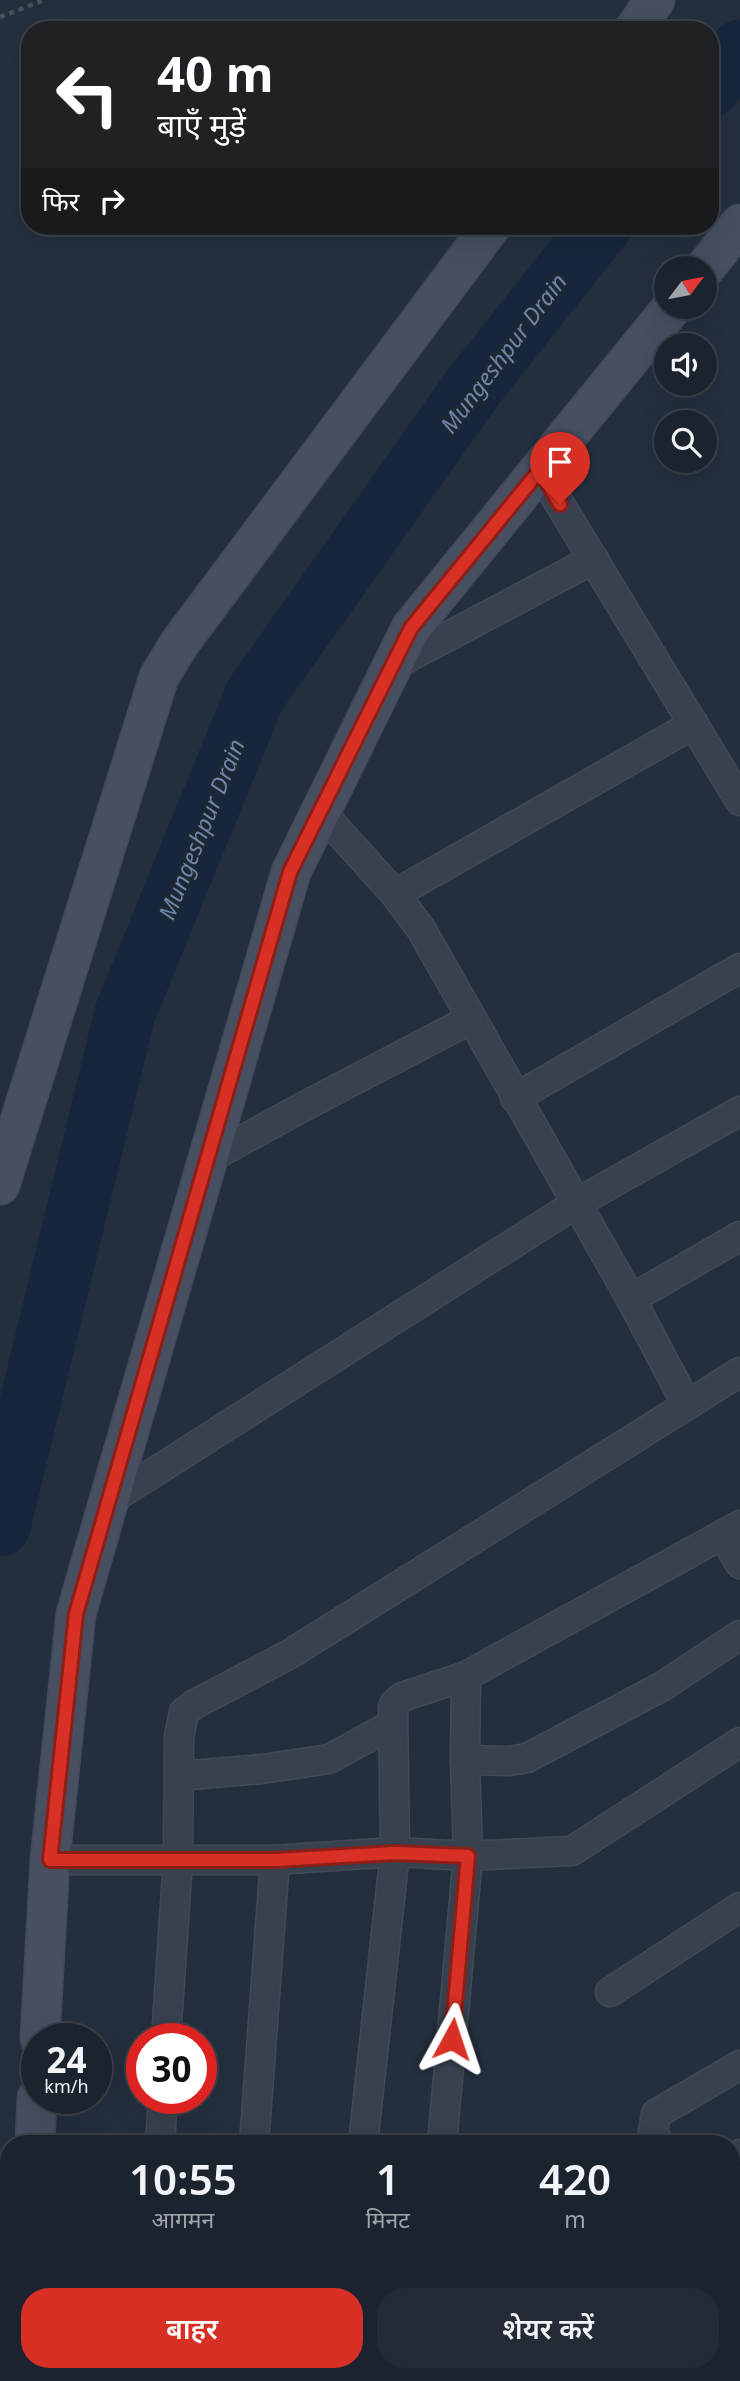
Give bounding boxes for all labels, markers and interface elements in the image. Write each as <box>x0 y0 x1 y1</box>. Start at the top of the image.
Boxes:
text: 40 m <box>157 40 274 106</box>
icon: left <box>42 49 133 140</box>
text: बाएँ मुड़ें <box>157 103 246 146</box>
icon: right <box>93 182 131 220</box>
text: फिर <box>42 183 79 219</box>
north arrow <box>654 256 718 318</box>
map controls <box>654 256 717 473</box>
water label: Mungeshpur Drain <box>432 267 574 439</box>
button: sound <box>654 333 717 396</box>
button: search <box>654 410 717 473</box>
pin <box>530 432 590 504</box>
icon: arrive <box>541 443 579 481</box>
water label: Mungeshpur Drain <box>150 734 252 924</box>
position arrow <box>415 2002 489 2076</box>
speed limit sign: 30 <box>126 2023 217 2114</box>
text: 24 <box>46 2036 87 2083</box>
text: km/h <box>44 2074 89 2098</box>
text: 10:55 <box>129 2150 237 2207</box>
text: 1 <box>376 2150 400 2207</box>
text: 420 <box>539 2150 611 2207</box>
text: आगमन <box>151 2203 214 2235</box>
text: मिनट <box>366 2203 410 2235</box>
text: m <box>564 2203 586 2235</box>
button: बाहर <box>21 2288 363 2368</box>
button: शेयर करें <box>377 2288 719 2368</box>

